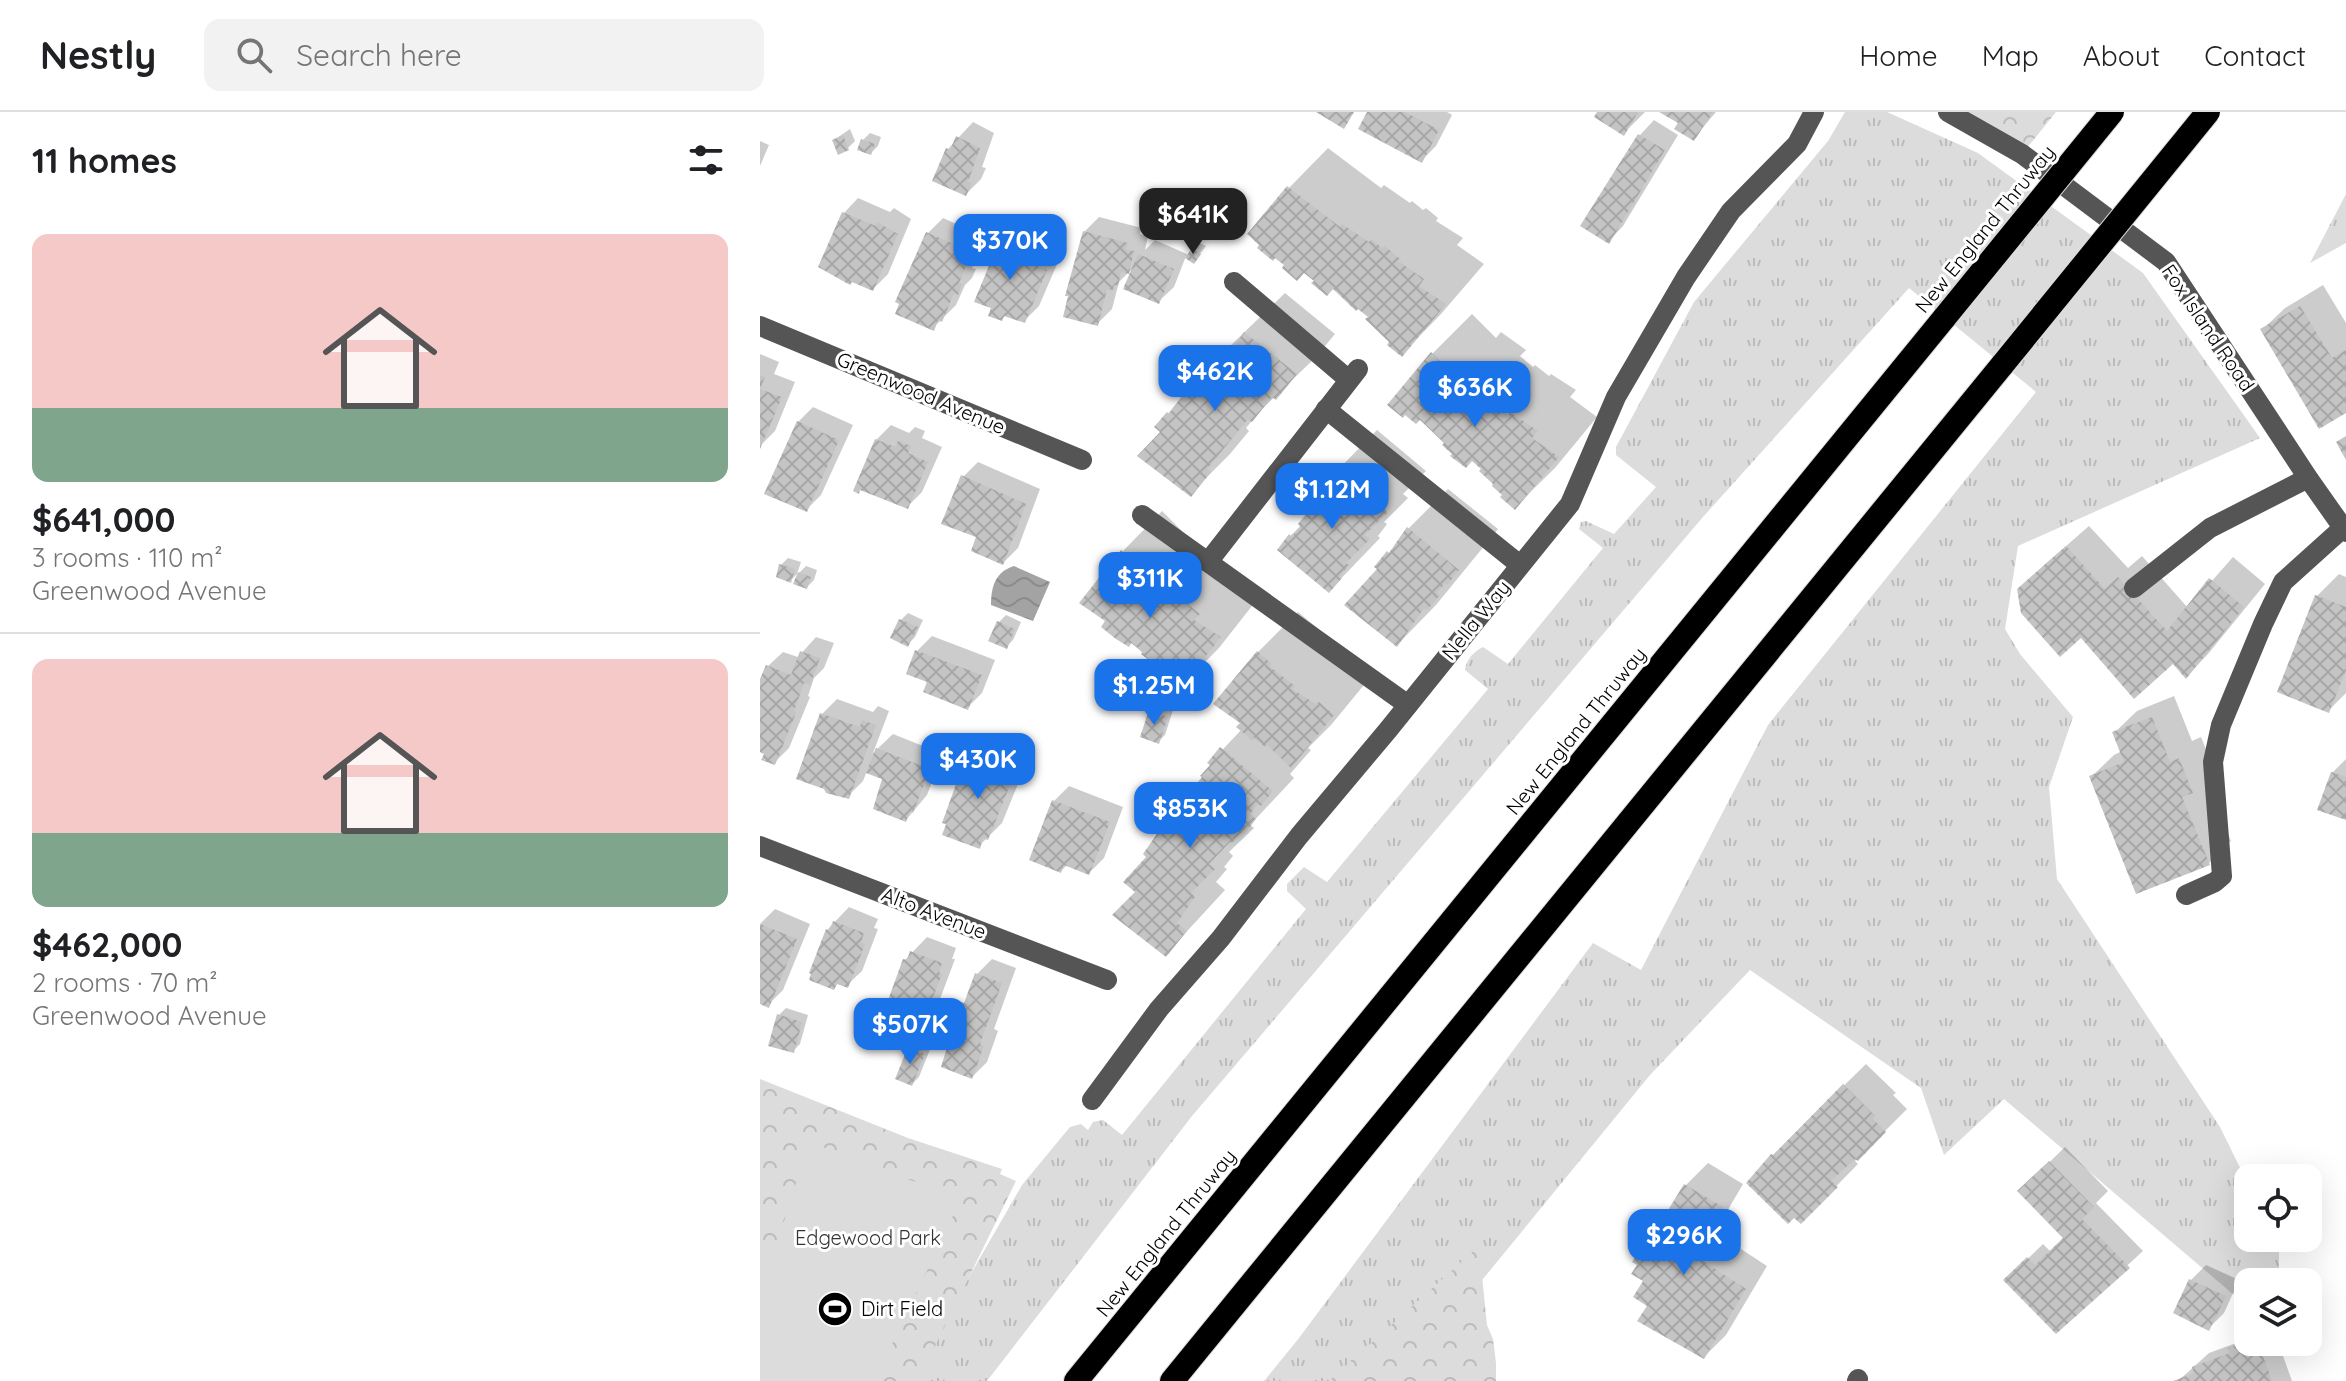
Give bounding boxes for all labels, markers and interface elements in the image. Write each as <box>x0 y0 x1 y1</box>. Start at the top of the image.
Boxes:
search box <box>204 19 764 91</box>
text: Nestly <box>40 31 156 79</box>
icon: search <box>232 33 276 77</box>
text: Search here <box>296 36 462 74</box>
text: Home <box>1859 38 1938 73</box>
text: Map <box>1982 38 2039 73</box>
text: About <box>2083 38 2160 73</box>
text: Contact <box>2204 38 2306 73</box>
icon: filters <box>684 138 728 182</box>
text: 11 homes <box>32 139 177 182</box>
street label: New England Thruway <box>1909 140 2060 318</box>
pin: $641K <box>1137 188 1249 256</box>
text: $641K <box>1157 197 1229 230</box>
pin: $370K <box>954 214 1066 282</box>
text: $370K <box>972 223 1048 256</box>
street label: Fox Island Road <box>2157 259 2260 396</box>
icon: home <box>308 286 452 430</box>
pin: $462K <box>1159 345 1271 413</box>
street label: Greenwood Avenue <box>833 346 1009 439</box>
text: $462K <box>1176 354 1254 387</box>
pin: $636K <box>1419 361 1531 429</box>
text: $636K <box>1437 370 1513 403</box>
pin: $1.12M <box>1267 463 1397 531</box>
text: $1.12M <box>1293 472 1371 505</box>
text: $641,000 <box>32 498 175 541</box>
text: 3 rooms · 110 m² <box>32 541 223 574</box>
pin: $311K <box>1094 552 1206 620</box>
text: $311K <box>1117 561 1183 594</box>
text: Greenwood Avenue <box>32 574 267 607</box>
street label: Nella Way <box>1436 575 1515 665</box>
street label: New England Thruway <box>1500 642 1651 820</box>
pin: $1.25M <box>1089 659 1219 727</box>
text: $1.25M <box>1112 668 1196 701</box>
icon: home <box>308 711 452 855</box>
pin: $430K <box>922 733 1034 801</box>
text: $430K <box>939 742 1017 775</box>
pin: $853K <box>1134 782 1246 850</box>
text: $853K <box>1152 791 1228 824</box>
street label: Alto Avenue <box>878 881 990 944</box>
text: $462,000 <box>32 923 182 966</box>
text: 2 rooms · 70 m² <box>32 966 217 999</box>
pin: $507K <box>854 998 966 1066</box>
text: Greenwood Avenue <box>32 999 267 1032</box>
text: $507K <box>872 1007 948 1040</box>
street label: New England Thruway <box>1090 1144 1241 1322</box>
map controls <box>2234 1164 2322 1356</box>
button: locate <box>2234 1164 2322 1252</box>
pin: $296K <box>1628 1209 1740 1277</box>
text: $296K <box>1646 1218 1722 1251</box>
park label: Edgewood Park <box>795 1225 941 1250</box>
button: layers <box>2234 1268 2322 1356</box>
sports icon: Dirt Field <box>816 1290 854 1328</box>
place label: Dirt Field <box>861 1296 943 1321</box>

